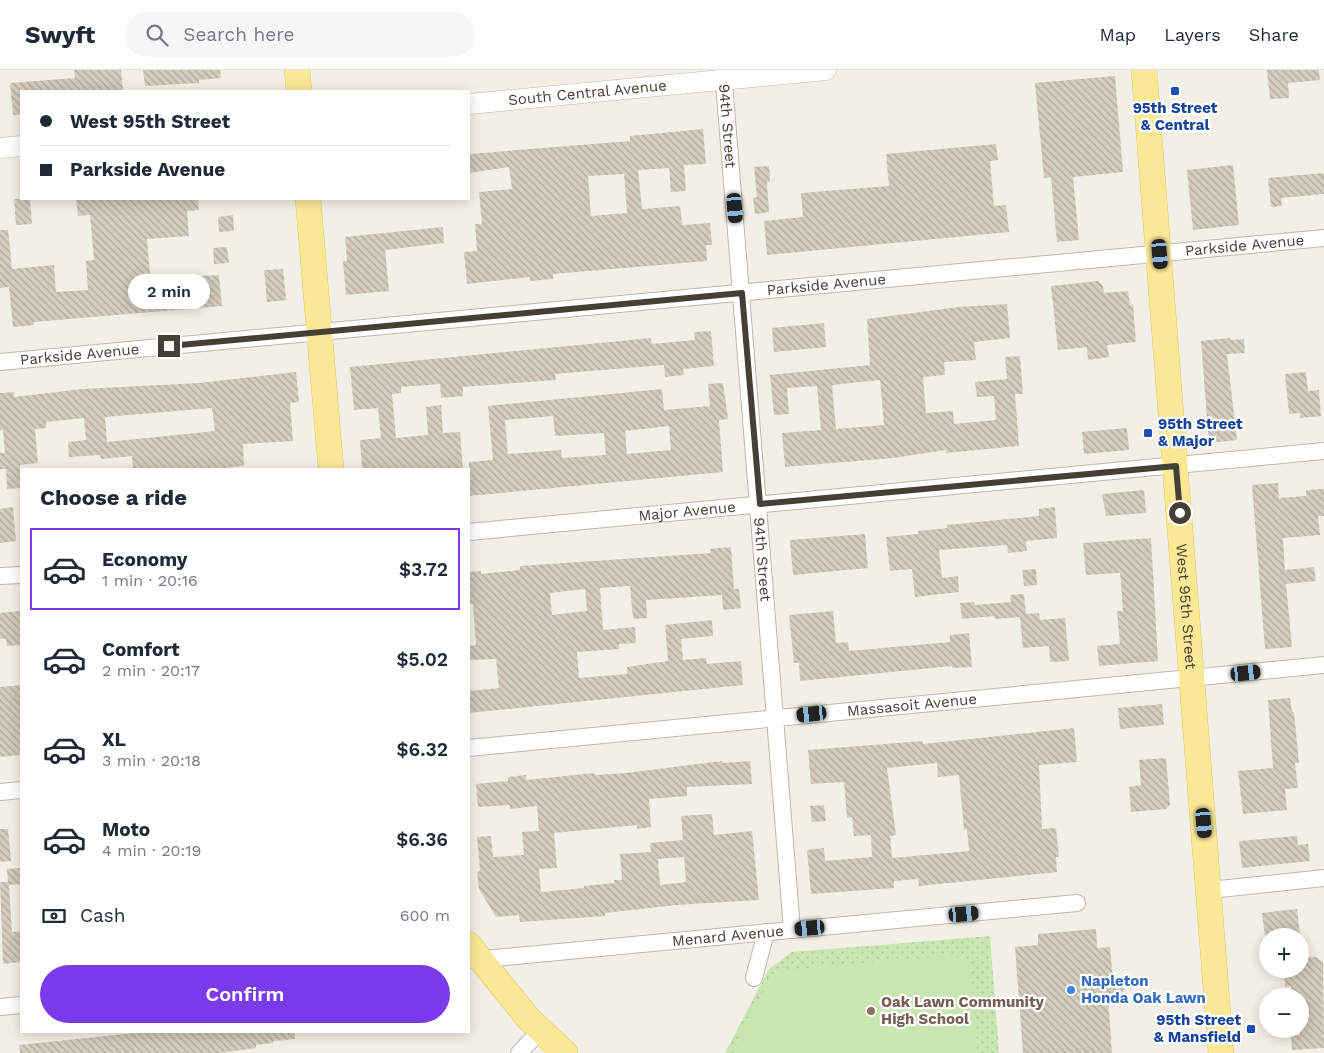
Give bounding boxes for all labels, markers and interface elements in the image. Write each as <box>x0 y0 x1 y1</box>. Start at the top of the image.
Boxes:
search box <box>125 12 475 57</box>
text: Swyft <box>25 21 95 49</box>
icon: search <box>143 21 171 49</box>
text: Search here <box>183 23 295 46</box>
text: Map <box>1099 24 1136 45</box>
text: Layers <box>1164 24 1221 45</box>
text: Share <box>1249 24 1299 45</box>
street label: South Central Avenue <box>507 76 668 109</box>
street label: 94th Street <box>715 83 740 169</box>
marker: 95th Street & Central <box>1169 85 1181 97</box>
place label: 95th Street & Central <box>1133 99 1218 134</box>
text: West 95th Street <box>70 110 230 133</box>
text: Parkside Avenue <box>70 158 225 181</box>
car <box>726 192 743 224</box>
street label: Parkside Avenue <box>1184 231 1305 260</box>
car <box>1151 238 1168 270</box>
street label: Parkside Avenue <box>766 270 887 299</box>
callout: 2 min <box>128 274 210 308</box>
text: 2 min <box>147 282 191 301</box>
route end <box>158 335 180 357</box>
street label: Parkside Avenue <box>19 340 140 369</box>
place label: 95th Street & Major <box>1158 415 1243 450</box>
marker: 95th Street & Major <box>1142 427 1154 439</box>
text: Choose a ride <box>40 485 187 510</box>
street label: Major Avenue <box>638 498 736 525</box>
route start <box>1169 502 1191 524</box>
street label: 94th Street <box>750 517 775 603</box>
street label: West 95th Street <box>1172 543 1200 670</box>
icon: car <box>42 547 87 592</box>
text: Economy <box>102 548 187 571</box>
text: $3.72 <box>399 558 448 581</box>
text: 1 min · 20:16 <box>102 571 198 590</box>
icon: car <box>42 637 87 682</box>
text: Comfort <box>102 638 180 661</box>
text: $5.02 <box>397 648 448 671</box>
text: 2 min · 20:17 <box>102 661 200 680</box>
car <box>1230 664 1261 682</box>
street label: Massasoit Avenue <box>846 690 978 720</box>
car <box>796 705 827 723</box>
icon: car <box>42 727 87 772</box>
text: XL <box>102 728 126 751</box>
text: $6.32 <box>397 738 448 761</box>
text: 3 min · 20:18 <box>102 751 201 770</box>
car <box>1195 807 1212 839</box>
icon: car <box>42 817 87 862</box>
text: Moto <box>102 818 150 841</box>
text: $6.36 <box>396 828 448 851</box>
text: 4 min · 20:19 <box>102 841 201 860</box>
icon: cash <box>40 902 68 930</box>
text: Cash <box>80 904 126 927</box>
car <box>948 905 979 923</box>
text: 600 m <box>400 906 450 925</box>
car <box>794 919 825 937</box>
street label: Menard Avenue <box>671 922 784 950</box>
map controls <box>1259 928 1309 1038</box>
button: + <box>1259 928 1309 978</box>
button: Confirm <box>40 965 450 1023</box>
place label: Napleton Honda Oak Lawn <box>1081 972 1206 1007</box>
marker: Napleton Honda Oak Lawn <box>1065 984 1077 996</box>
button: − <box>1259 988 1309 1038</box>
place label: Oak Lawn Community High School <box>881 993 1045 1028</box>
marker: Oak Lawn Community High School <box>865 1005 877 1017</box>
place label: 95th Street & Mansfield <box>1154 1011 1241 1046</box>
marker: 95th Street & Mansfield <box>1245 1023 1257 1035</box>

